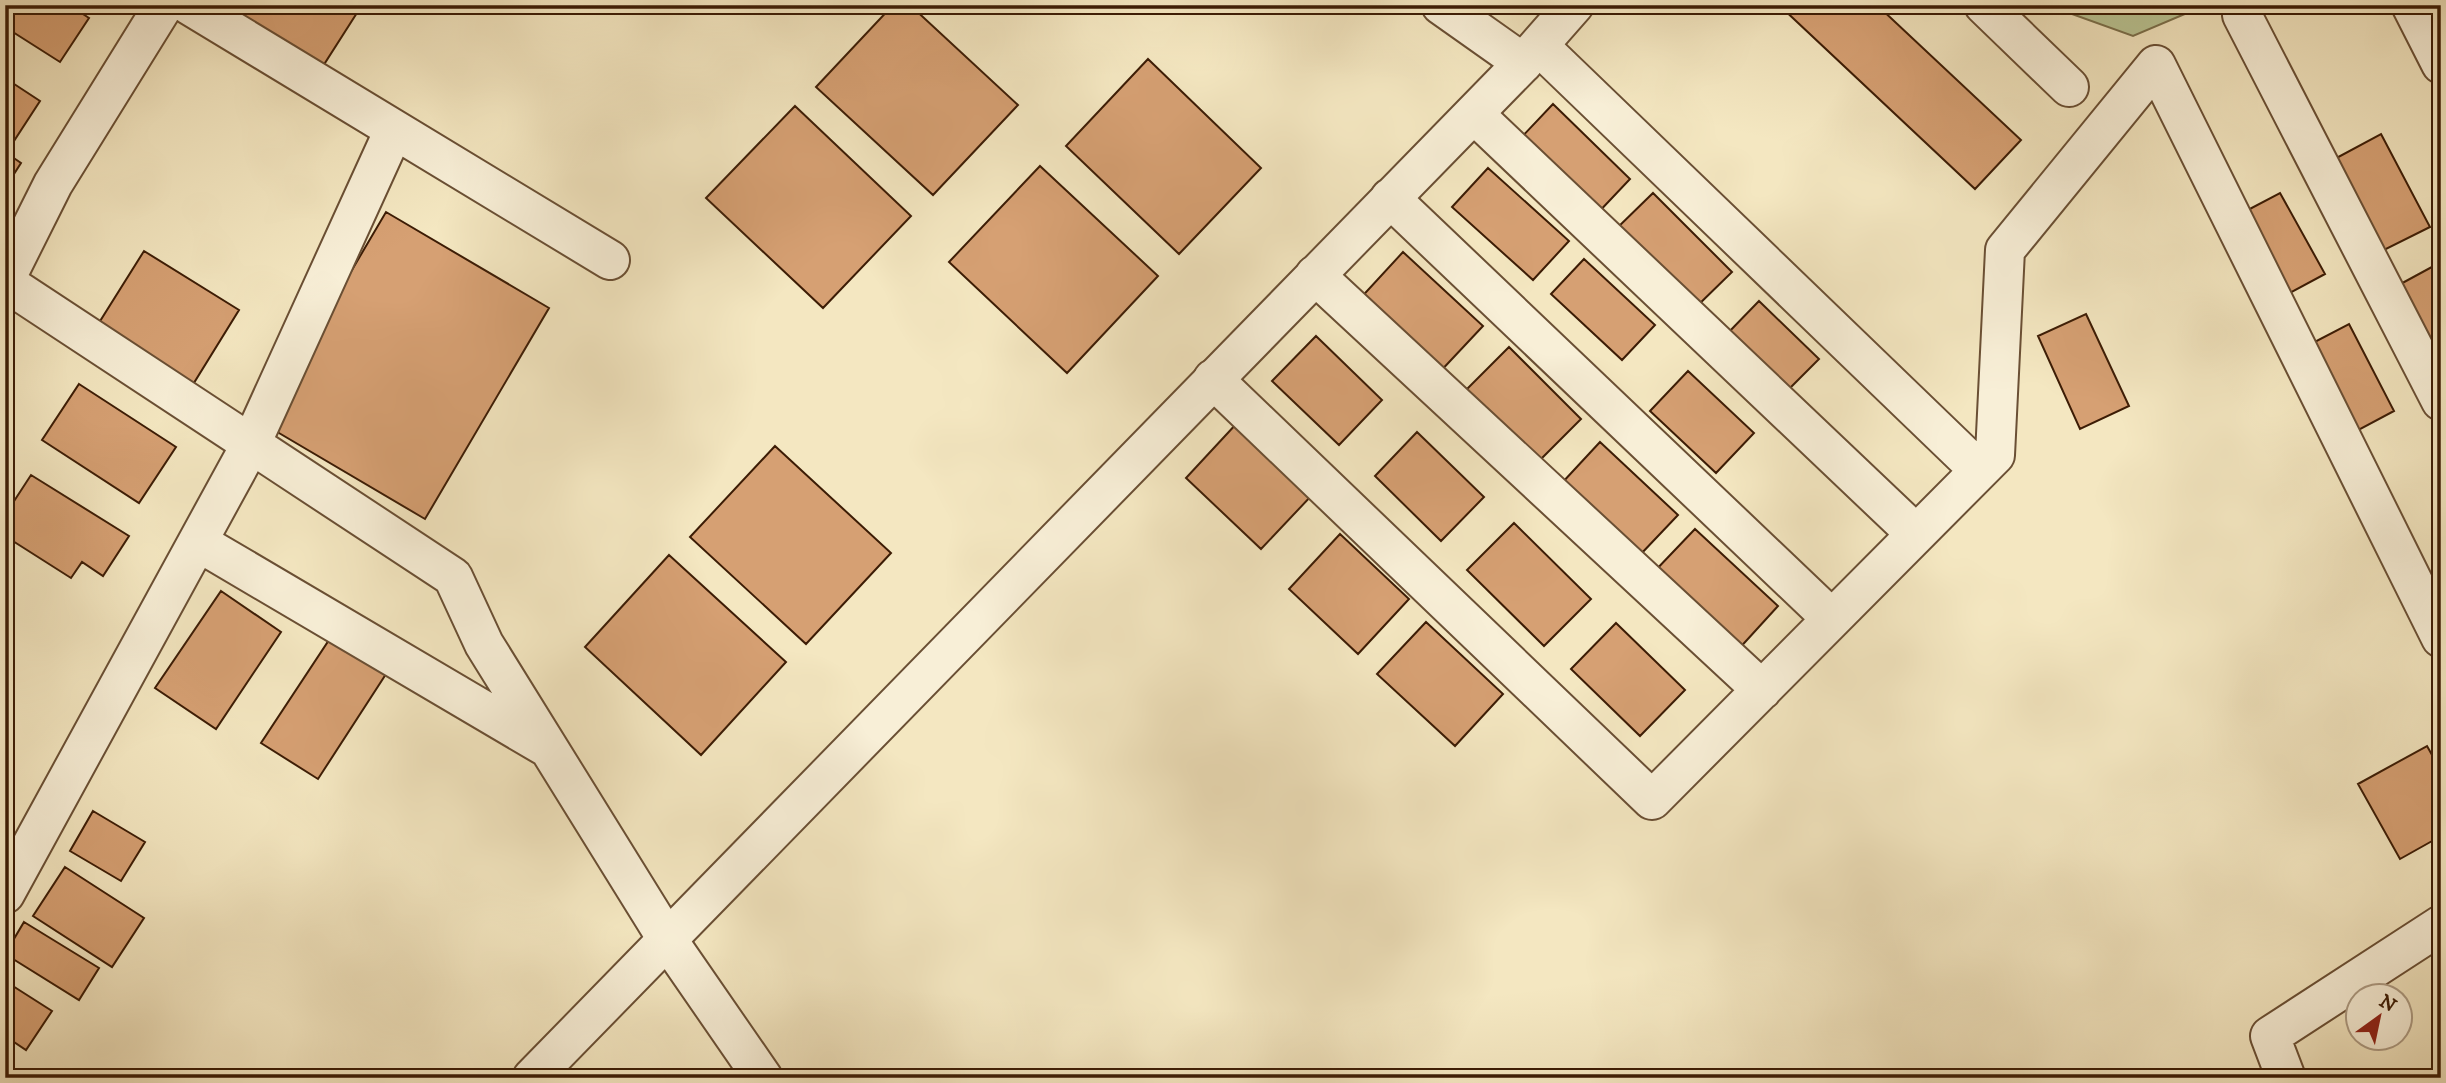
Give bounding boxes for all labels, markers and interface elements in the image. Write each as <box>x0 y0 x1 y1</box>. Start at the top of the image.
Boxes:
north arrow <box>2344 982 2414 1052</box>
text: N <box>2375 990 2401 1018</box>

